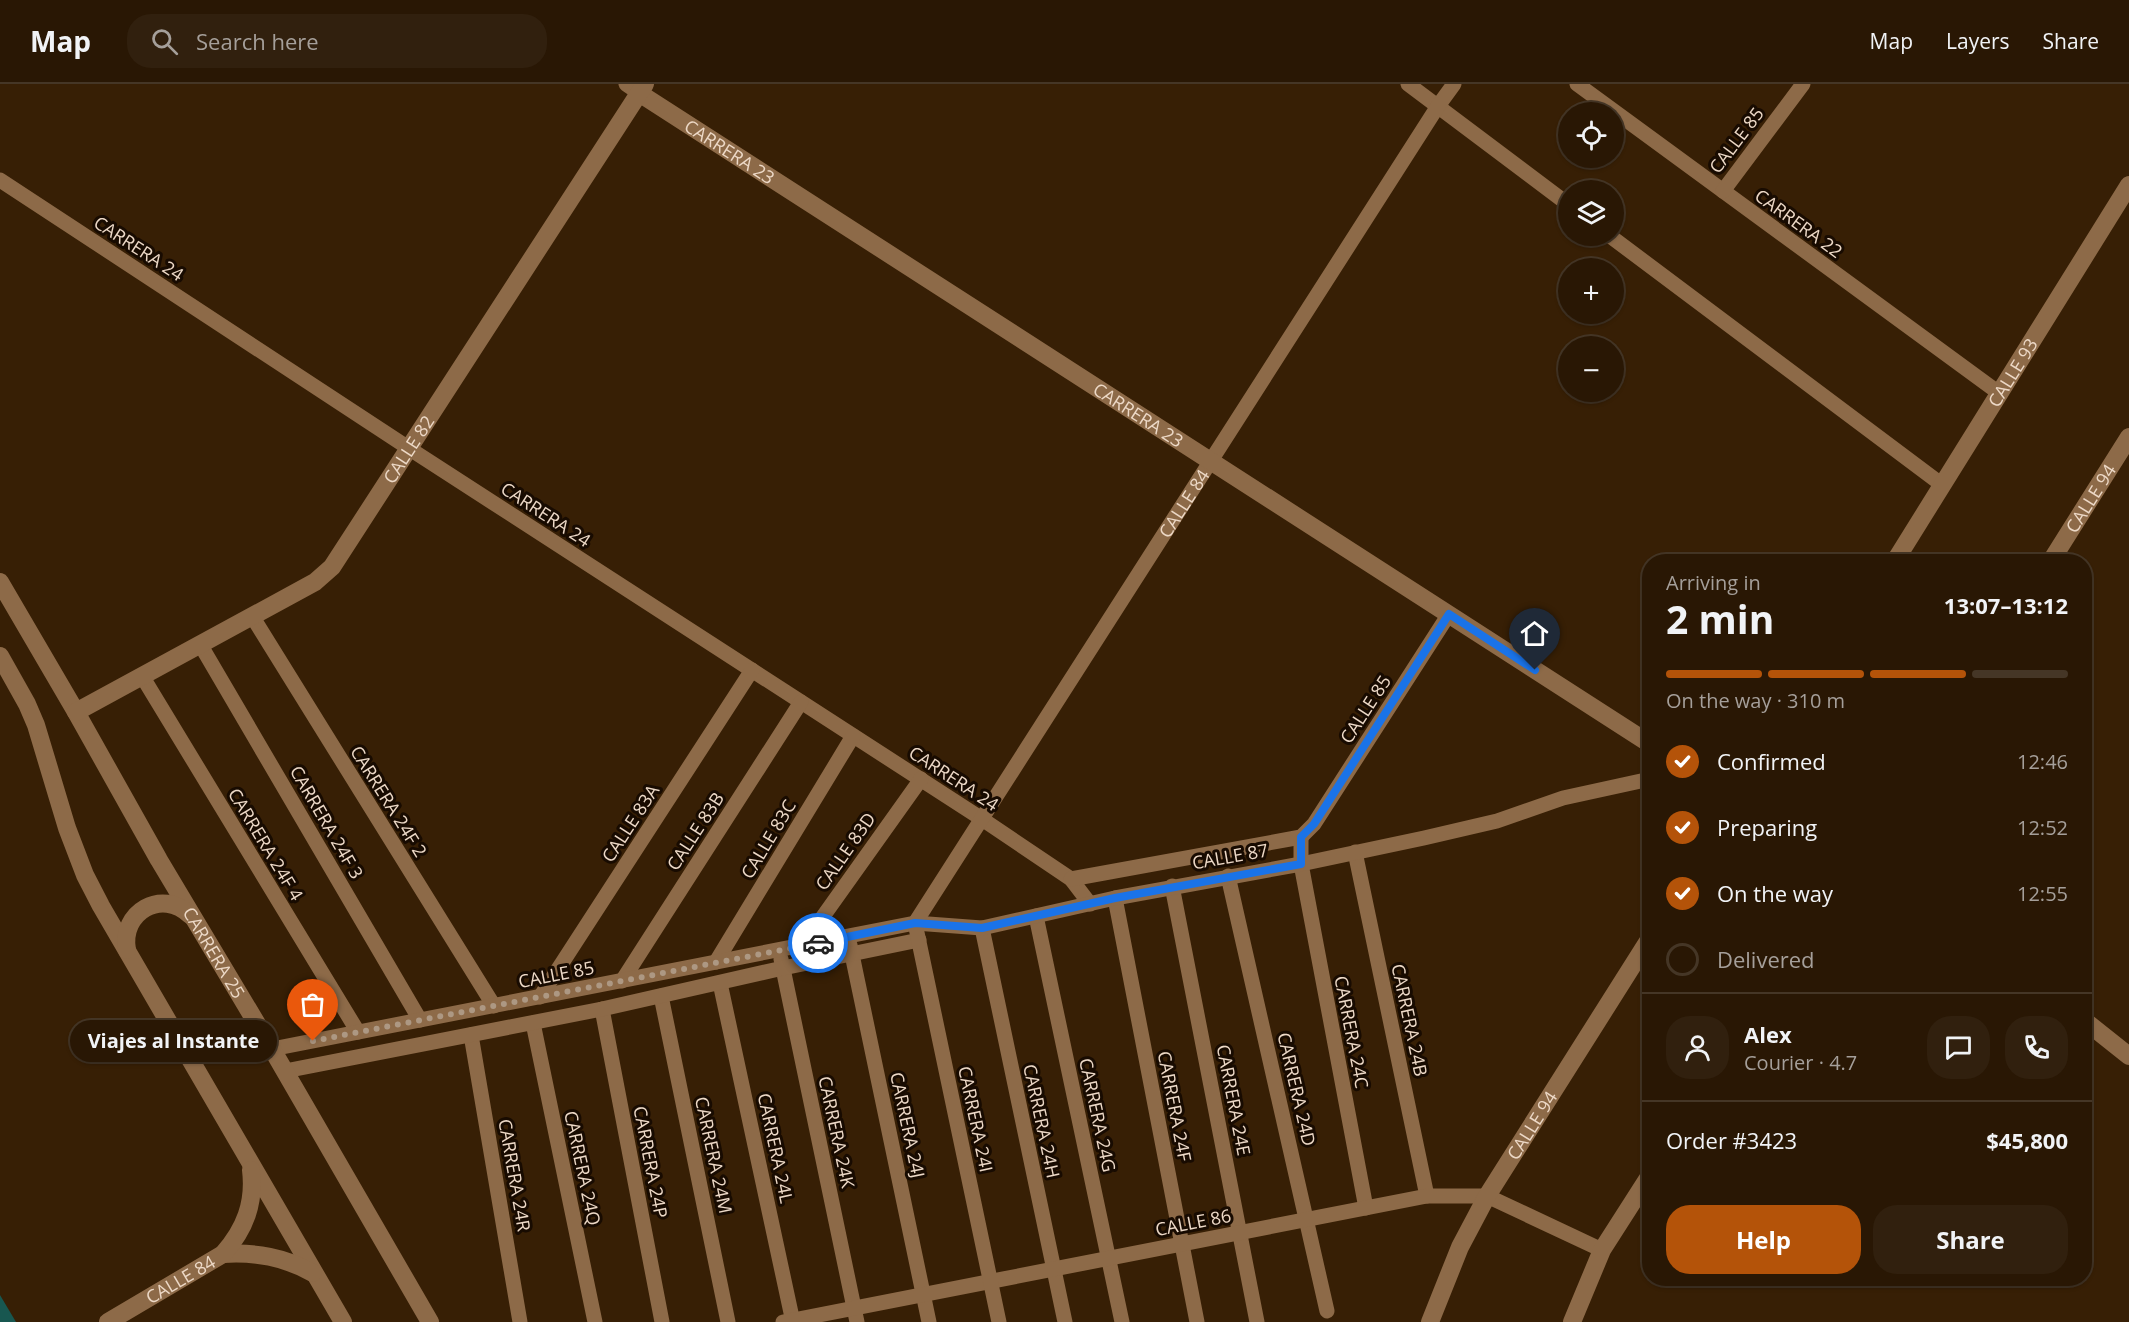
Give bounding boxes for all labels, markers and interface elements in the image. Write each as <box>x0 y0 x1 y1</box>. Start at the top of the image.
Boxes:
search box <box>127 14 547 68</box>
text: Map <box>30 22 91 60</box>
icon: search <box>148 25 181 58</box>
text: Search here <box>196 26 319 56</box>
text: Map <box>1870 27 1913 55</box>
text: Layers <box>1946 27 2010 55</box>
text: Share <box>2043 27 2099 55</box>
map controls <box>1558 102 1624 402</box>
button: locate <box>1558 102 1624 168</box>
street label: CALLE 85 <box>1703 102 1769 178</box>
street label: CARRERA 23 <box>680 114 779 189</box>
button: layers <box>1558 180 1624 246</box>
street label: CARRERA 22 <box>1750 183 1848 263</box>
street label: CARRERA 24 <box>89 210 189 286</box>
button: + <box>1558 258 1624 324</box>
street label: CALLE 93 <box>1982 334 2043 411</box>
button: − <box>1558 336 1624 402</box>
street label: CARRERA 23 <box>1089 377 1188 452</box>
street label: CALLE 82 <box>377 411 439 488</box>
street label: CALLE 94 <box>2060 459 2121 537</box>
street label: CALLE 84 <box>1153 465 1214 542</box>
street label: CARRERA 24 <box>496 476 596 552</box>
text: Arriving in <box>1666 569 1761 596</box>
text: 13:07–13:12 <box>1944 590 2068 620</box>
text: 2 min <box>1666 592 1774 645</box>
pin <box>1509 608 1560 670</box>
icon: home <box>1518 617 1551 650</box>
street label: CALLE 85 <box>1334 670 1396 748</box>
text: On the way · 310 m <box>1666 687 1845 714</box>
street label: CARRERA 24 <box>904 740 1004 816</box>
street label: CARRERA 24F 2 <box>345 741 433 861</box>
icon: check <box>1666 745 1699 778</box>
text: Confirmed <box>1717 746 1826 776</box>
text: 12:46 <box>2017 748 2068 775</box>
street label: CARRERA 24F 3 <box>285 761 369 883</box>
street label: CALLE 83A <box>596 779 664 867</box>
street label: CARRERA 24F 4 <box>223 783 309 905</box>
street label: CALLE 83B <box>661 787 729 875</box>
street label: CALLE 83C <box>735 795 801 883</box>
street label: CALLE 83D <box>809 807 881 895</box>
icon: check <box>1666 811 1699 844</box>
text: Preparing <box>1717 812 1817 842</box>
text: 12:52 <box>2017 814 2068 841</box>
street label: CALLE 87 <box>1190 838 1270 874</box>
icon: check <box>1666 877 1699 910</box>
text: On the way <box>1717 878 1833 908</box>
text: 12:55 <box>2017 880 2068 907</box>
street label: CARRERA 25 <box>178 902 251 1003</box>
courier <box>788 913 848 973</box>
icon: car <box>802 927 835 960</box>
text: Delivered <box>1717 944 1815 974</box>
street label: CALLE 85 <box>516 955 596 993</box>
street label: CARRERA 24B <box>1386 962 1434 1078</box>
street label: CARRERA 24C <box>1329 974 1375 1090</box>
pin <box>287 979 338 1041</box>
icon: bag <box>296 988 329 1021</box>
button: person <box>1666 1016 1729 1079</box>
button: chat <box>1927 1016 1990 1079</box>
button: phone <box>2005 1016 2068 1079</box>
text: Alex <box>1744 1019 1792 1049</box>
callout: Viajes al Instante <box>70 1020 277 1062</box>
text: Viajes al Instante <box>88 1027 259 1054</box>
street label: CARRERA 24D <box>1272 1030 1322 1148</box>
street label: CARRERA 24E <box>1211 1042 1257 1158</box>
street label: CARRERA 24F <box>1153 1049 1197 1163</box>
text: Courier · 4.7 <box>1744 1049 1857 1076</box>
street label: CARRERA 24G <box>1074 1056 1122 1174</box>
street label: CARRERA 24H <box>1018 1062 1066 1180</box>
street label: CARRERA 24I <box>953 1064 999 1174</box>
street label: CARRERA 24J <box>885 1070 931 1180</box>
street label: CARRERA 24K <box>813 1074 861 1191</box>
street label: CALLE 94 <box>1501 1087 1562 1164</box>
street label: CARRERA 24L <box>753 1091 799 1205</box>
street label: CARRERA 24M <box>690 1094 738 1216</box>
street label: CARRERA 24P <box>628 1104 674 1220</box>
street label: CARRERA 24Q <box>559 1108 607 1228</box>
street label: CARRERA 24R <box>493 1117 537 1233</box>
text: Order #3423 <box>1666 1125 1797 1155</box>
text: $45,800 <box>1986 1125 2068 1155</box>
street label: CALLE 86 <box>1153 1203 1233 1241</box>
button: Help <box>1666 1205 1861 1274</box>
button: Share <box>1873 1205 2068 1274</box>
street label: CALLE 84 <box>141 1249 219 1309</box>

